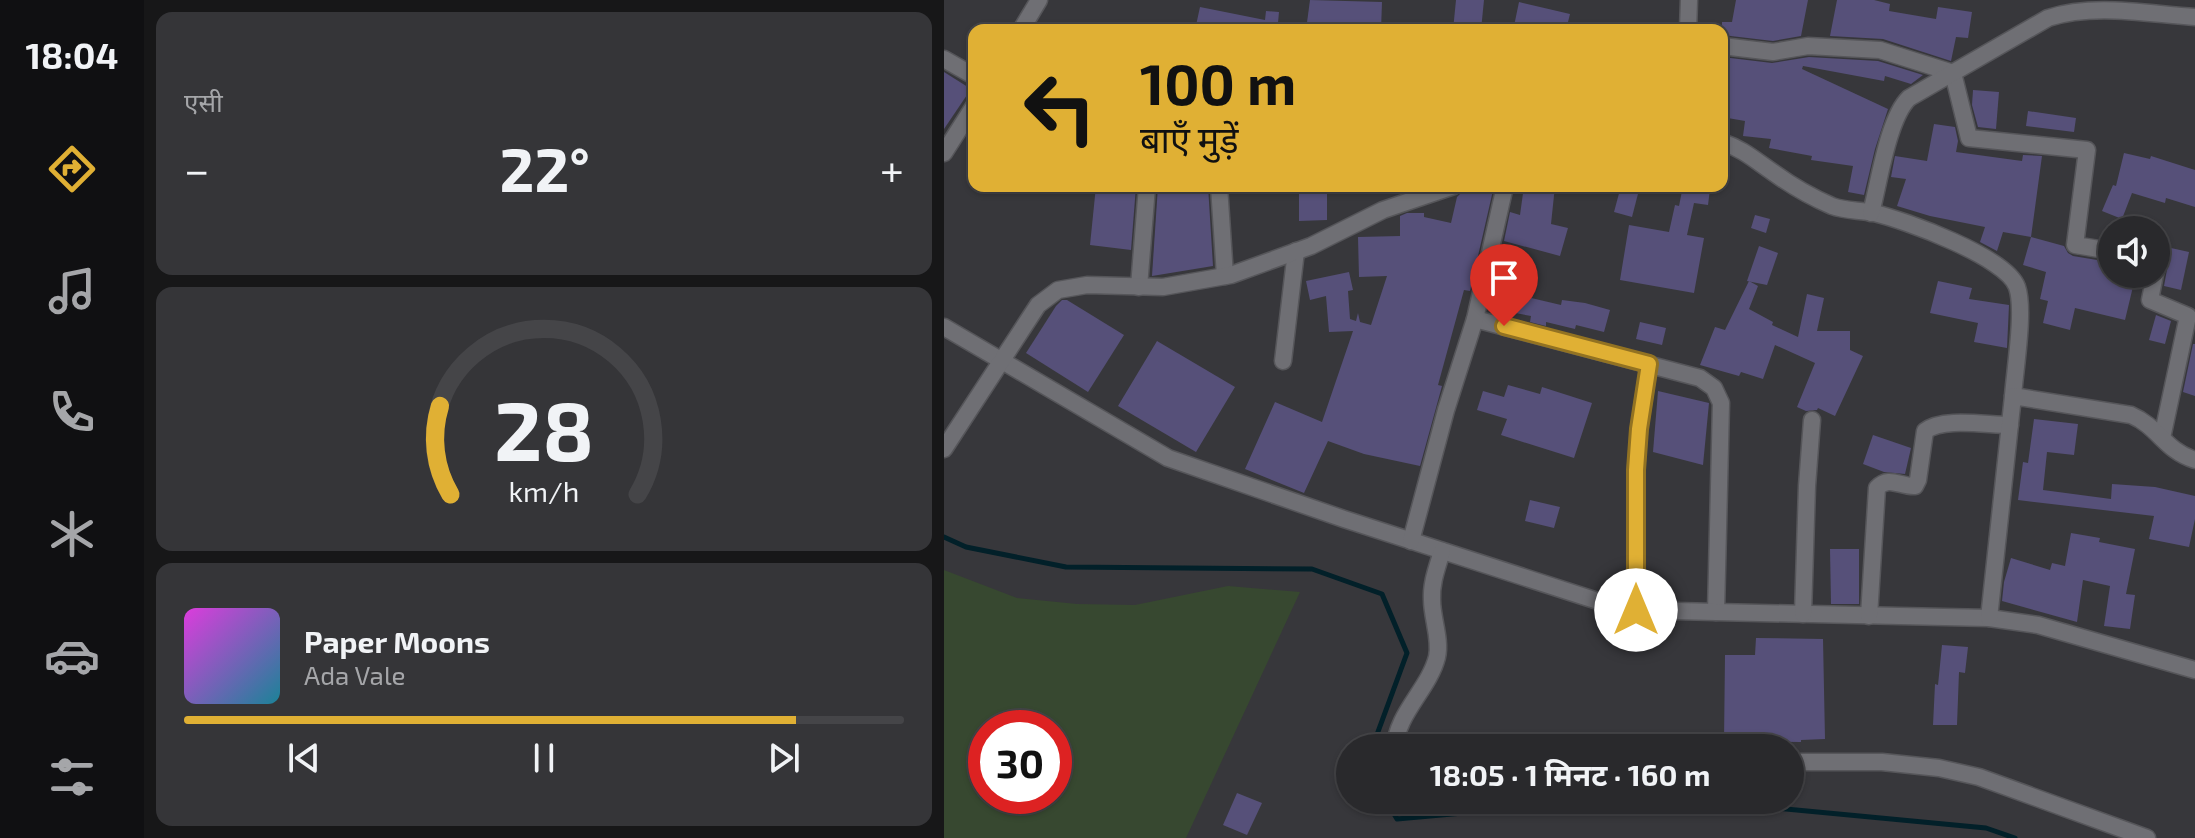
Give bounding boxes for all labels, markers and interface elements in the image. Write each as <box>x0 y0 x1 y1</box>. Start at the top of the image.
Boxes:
text: 18:04 <box>26 33 118 76</box>
text: 100 m <box>1140 49 1296 116</box>
icon: left <box>1008 56 1112 160</box>
text: एसी <box>184 86 223 117</box>
text: बाएँ मुड़ें <box>1140 117 1239 160</box>
text: 22° <box>500 132 590 204</box>
icon: directions <box>44 141 100 197</box>
text: − <box>184 142 210 195</box>
text: + <box>880 142 904 195</box>
map controls <box>2098 216 2170 288</box>
button: sound <box>2098 216 2170 288</box>
pin <box>1470 244 1538 326</box>
icon: arrive <box>1482 256 1526 300</box>
icon: music <box>44 263 100 319</box>
text: 28 <box>494 378 594 478</box>
icon: phone <box>44 384 100 440</box>
text: km/h <box>509 473 579 508</box>
icon: climate <box>44 506 100 562</box>
position arrow <box>1594 568 1678 652</box>
text: Paper Moons <box>304 623 490 659</box>
icon: car <box>44 628 100 684</box>
text: Ada Vale <box>304 659 406 690</box>
speed limit sign: 30 <box>968 710 1072 814</box>
icon: previous <box>282 736 326 780</box>
icon: pause <box>522 736 566 780</box>
icon: next <box>762 736 806 780</box>
icon: filters <box>44 749 100 805</box>
text: 18:05 · 1 मिनट · 160 m <box>1430 756 1710 792</box>

